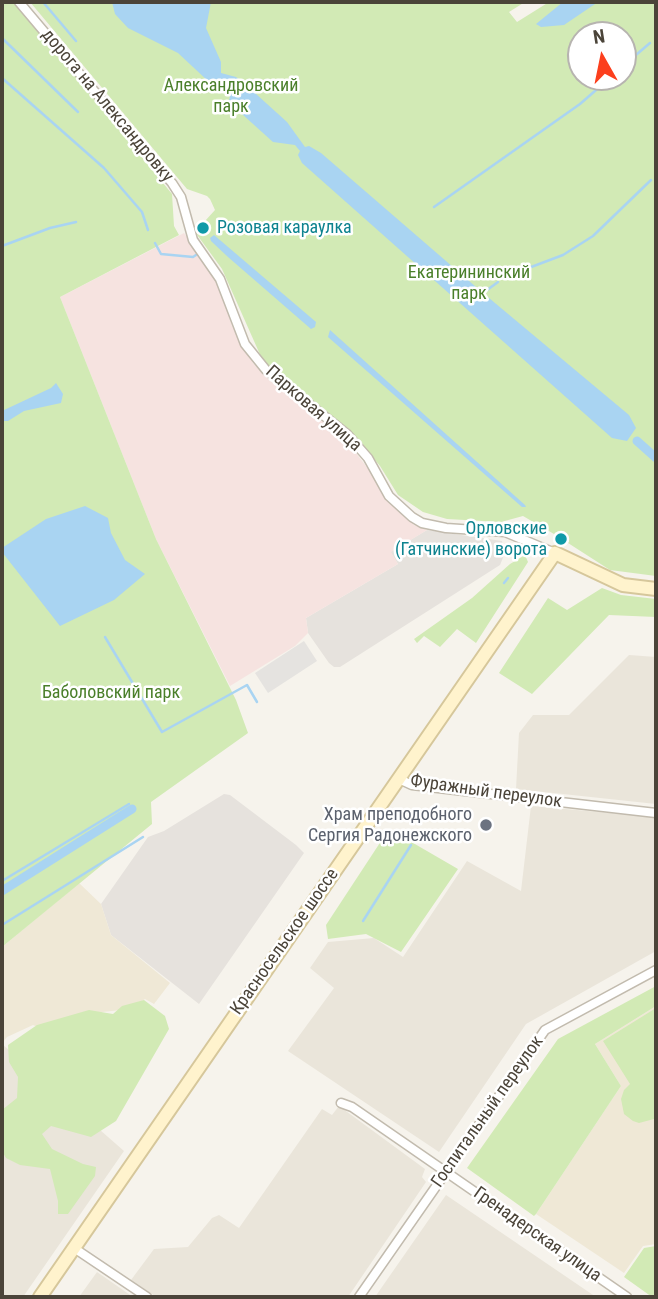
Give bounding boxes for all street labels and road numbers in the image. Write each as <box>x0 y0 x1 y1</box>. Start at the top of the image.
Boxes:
street label: дорога на Александровку <box>37 25 177 187</box>
street label: Парковая улица <box>261 361 365 457</box>
street label: Фуражный переулок <box>409 771 563 813</box>
street label: Красносельское шоссе <box>226 865 344 1019</box>
street label: Госпитальный переулок <box>427 1032 549 1192</box>
street label: Гренадерская улица <box>469 1183 605 1287</box>

